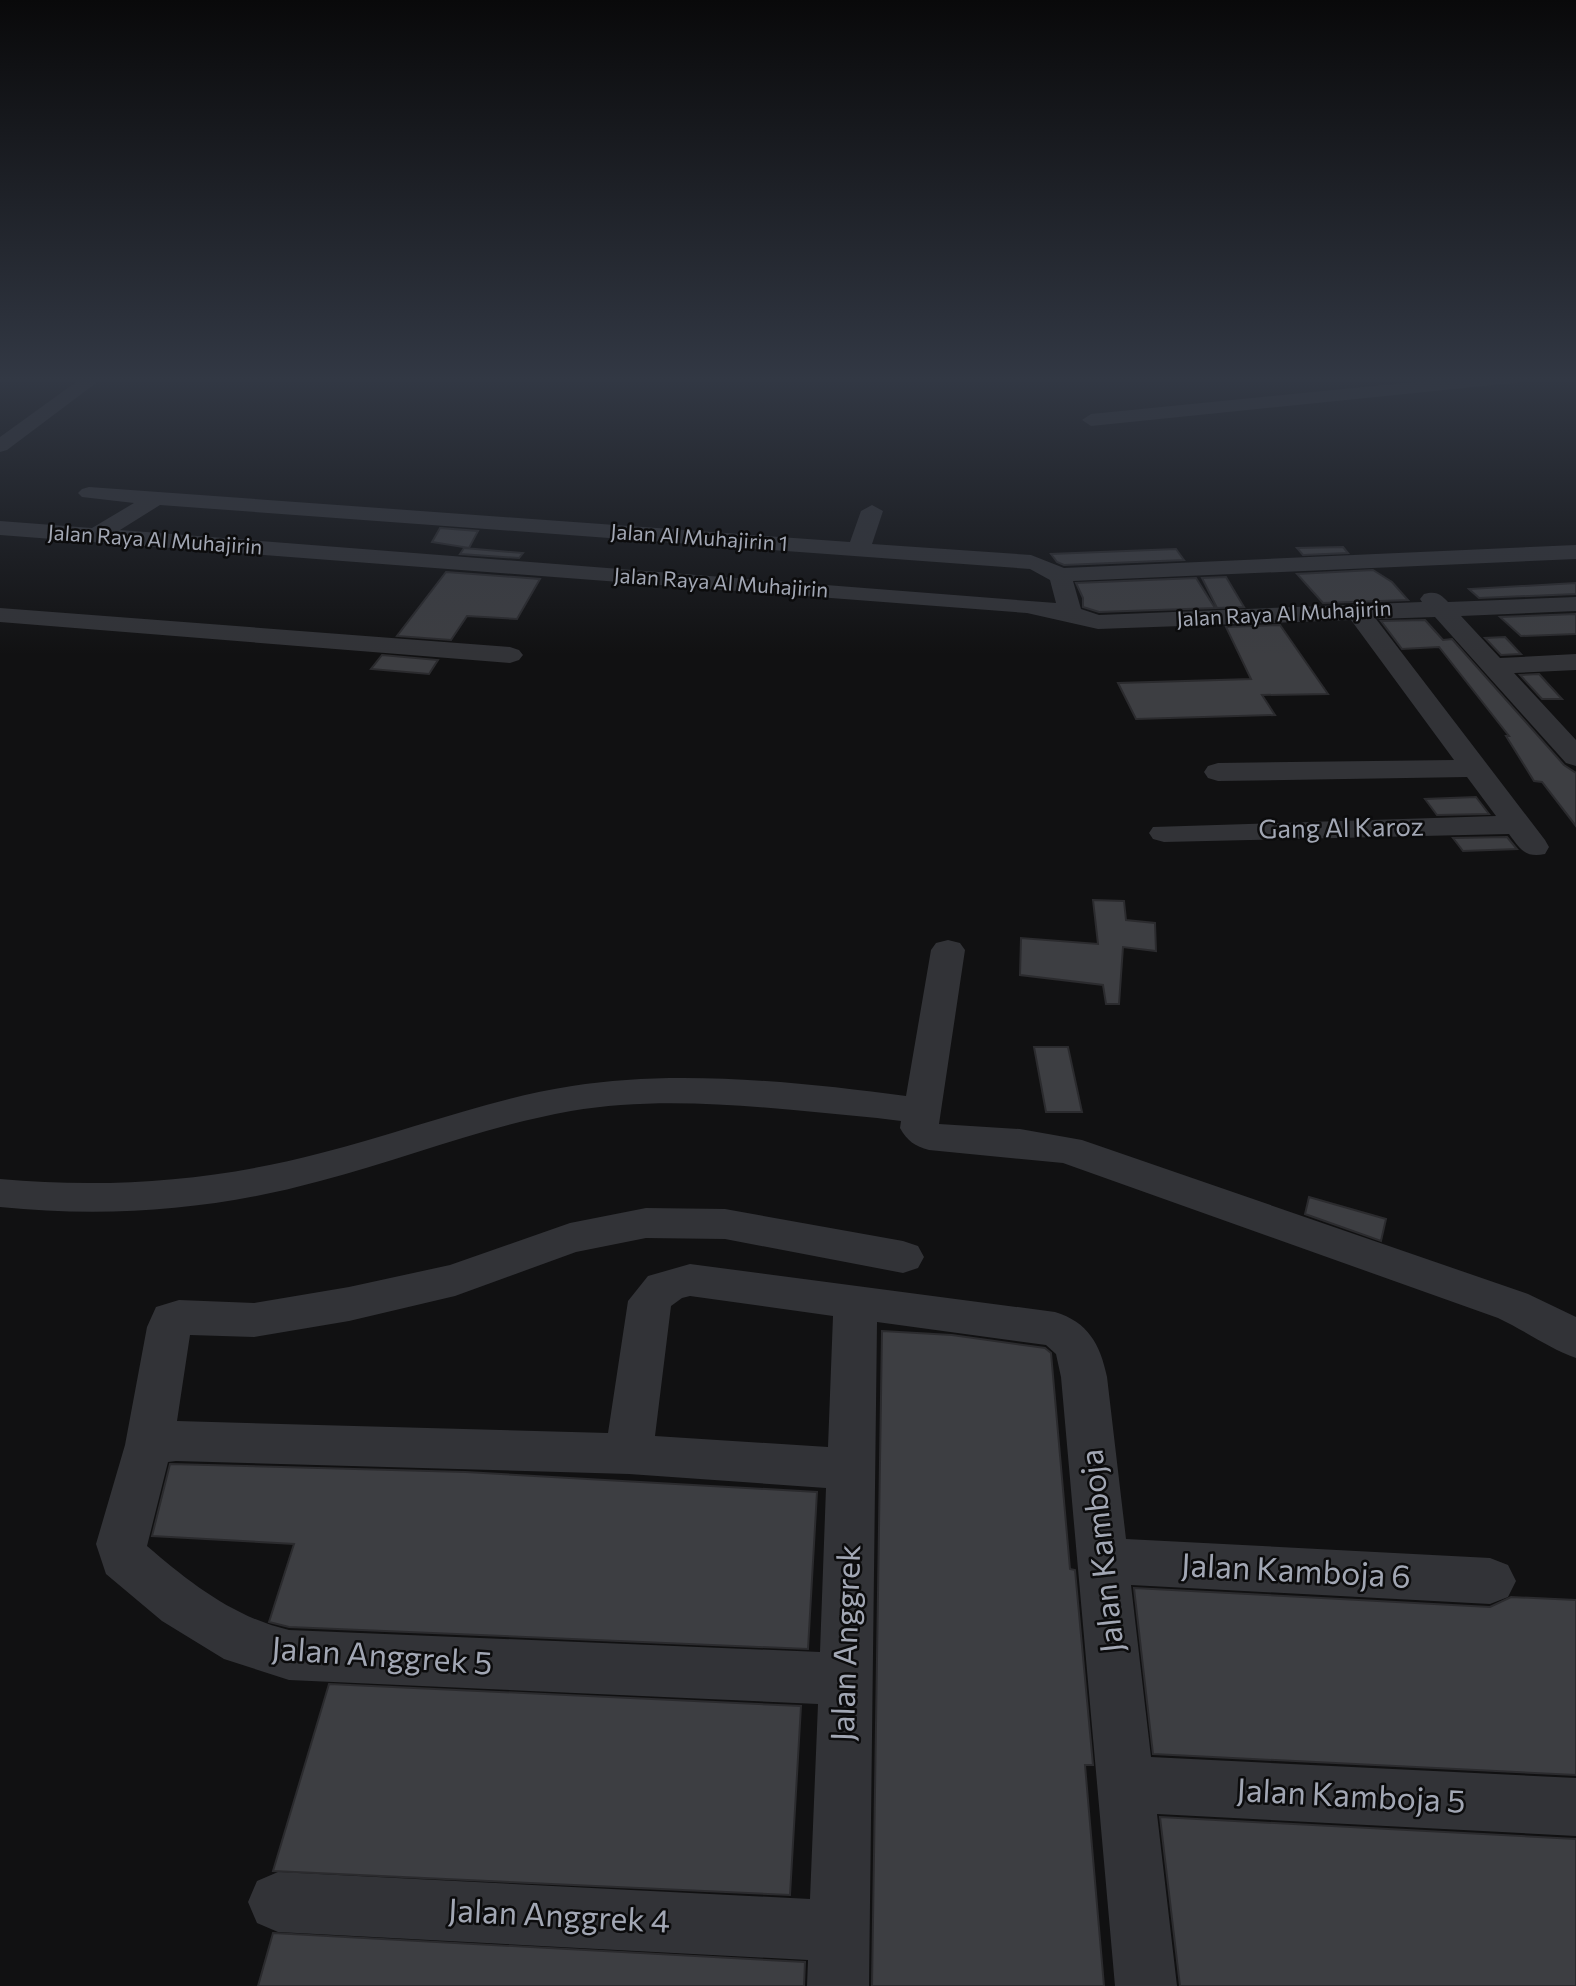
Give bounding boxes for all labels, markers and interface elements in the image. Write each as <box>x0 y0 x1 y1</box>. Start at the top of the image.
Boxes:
street label: Jalan Al Muhajirin 1 <box>610 518 789 555</box>
street label: Jalan Raya Al Muhajirin <box>47 519 263 558</box>
street label: Jalan Raya Al Muhajirin <box>613 562 829 601</box>
street label: Jalan Raya Al Muhajirin <box>1176 594 1392 631</box>
street label: Gang Al Karoz <box>1258 810 1424 843</box>
street label: Jalan Kamboja <box>1069 1447 1131 1655</box>
street label: Jalan Kamboja 6 <box>1180 1543 1412 1595</box>
street label: Jalan Anggrek <box>821 1544 867 1742</box>
street label: Jalan Anggrek 5 <box>270 1626 494 1682</box>
street label: Jalan Kamboja 5 <box>1236 1768 1466 1820</box>
street label: Jalan Anggrek 4 <box>447 1888 671 1940</box>

